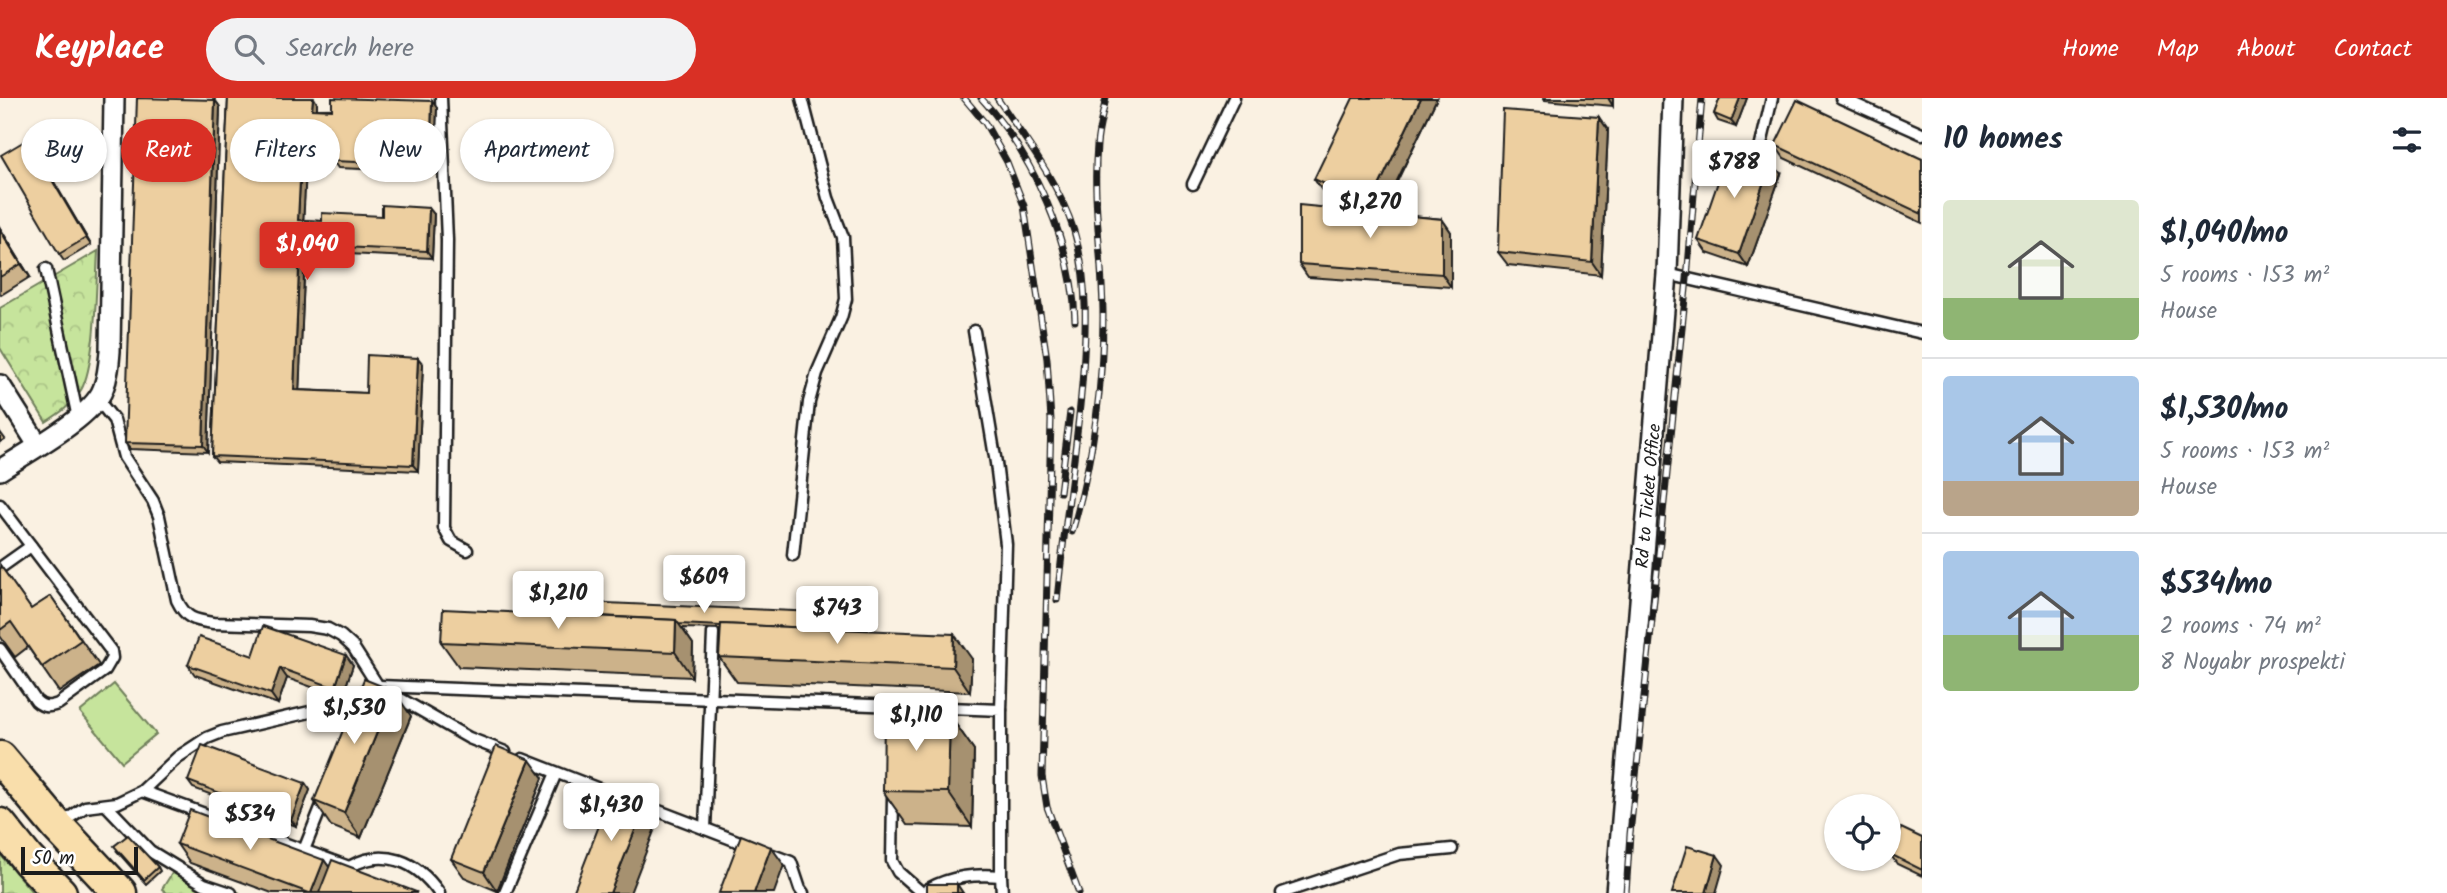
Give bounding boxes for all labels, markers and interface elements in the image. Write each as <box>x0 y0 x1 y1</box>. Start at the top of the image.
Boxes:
search box <box>206 18 696 81</box>
text: Keyplace <box>35 23 164 76</box>
text: Search here <box>286 28 414 70</box>
icon: search <box>230 30 268 68</box>
text: Home <box>2062 30 2119 69</box>
text: Map <box>2157 30 2199 69</box>
text: About <box>2237 30 2295 69</box>
text: Contact <box>2333 30 2412 69</box>
text: 10 homes <box>1943 116 2063 164</box>
chip: Buy <box>21 119 107 182</box>
chip: Rent <box>121 119 216 182</box>
chip: Filters <box>230 119 340 182</box>
chip: New <box>354 119 446 182</box>
chip: Apartment <box>460 119 614 182</box>
icon: filters <box>2388 121 2426 159</box>
pin: $788 <box>1693 140 1775 200</box>
text: $788 <box>1708 145 1760 181</box>
pin: $1,270 <box>1313 180 1427 240</box>
text: $1,270 <box>1339 185 1401 221</box>
text: $1,040/mo <box>2160 210 2289 258</box>
pin: $1,040 <box>250 222 364 282</box>
text: $1,040 <box>276 227 338 263</box>
icon: home <box>1999 228 2083 312</box>
text: 5 rooms · 153 m² <box>2160 258 2329 294</box>
text: House <box>2160 294 2217 330</box>
text: $1,530/mo <box>2160 386 2288 434</box>
icon: home <box>1999 404 2083 488</box>
street label: Rd to Ticket Office <box>1629 423 1670 570</box>
text: 5 rooms · 153 m² <box>2160 434 2329 470</box>
text: House <box>2160 470 2217 506</box>
pin: $609 <box>663 556 745 615</box>
text: $609 <box>679 560 729 596</box>
text: $534/mo <box>2160 561 2272 609</box>
pin: $1,210 <box>501 572 615 631</box>
text: $1,210 <box>529 576 587 612</box>
icon: home <box>1999 579 2083 663</box>
pin: $743 <box>796 587 878 646</box>
text: $743 <box>812 591 862 627</box>
text: 2 rooms · 74 m² <box>2160 609 2321 645</box>
text: 8 Noyabr prospekti <box>2160 645 2345 681</box>
pin: $1,530 <box>297 686 411 746</box>
text: $1,530 <box>323 691 385 727</box>
pin: $1,110 <box>859 694 973 753</box>
text: $1,110 <box>890 698 942 734</box>
pin: $1,430 <box>554 784 668 843</box>
text: $1,430 <box>579 788 643 824</box>
pin: $534 <box>209 792 291 852</box>
map controls <box>1824 794 1901 871</box>
button: locate <box>1824 794 1901 871</box>
text: $534 <box>225 797 275 833</box>
scale bar <box>21 844 138 876</box>
text: 50 m <box>32 844 74 874</box>

